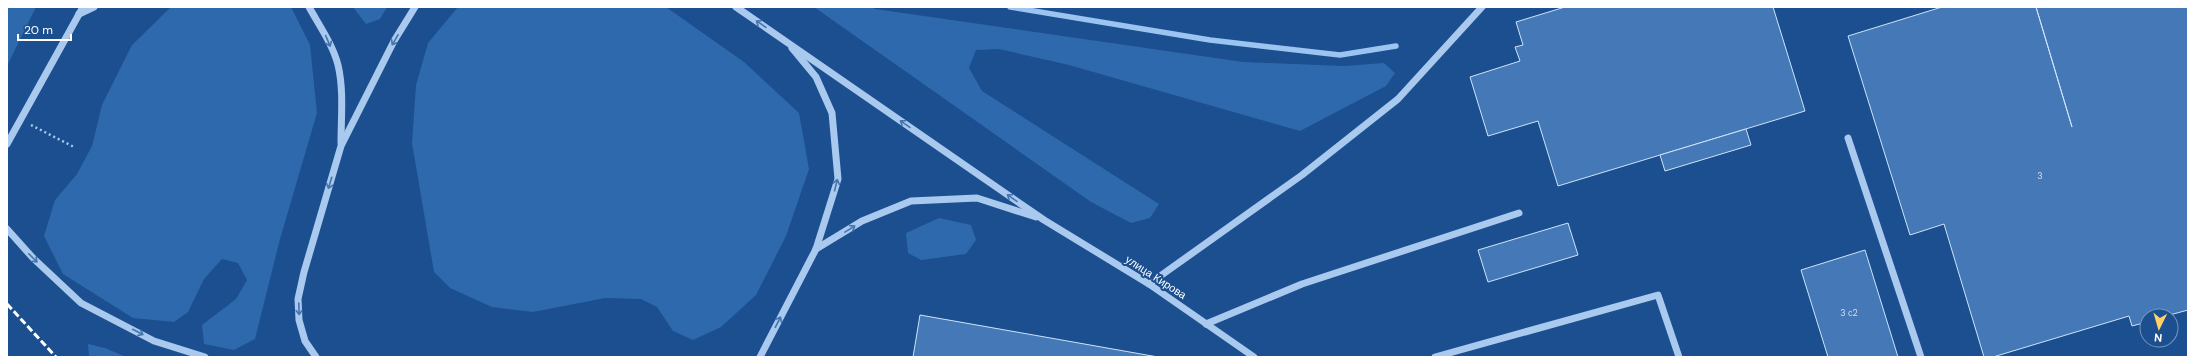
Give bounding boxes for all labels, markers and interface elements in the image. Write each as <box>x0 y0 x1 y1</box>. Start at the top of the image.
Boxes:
scale bar <box>18 16 71 42</box>
one-way arrow <box>756 20 767 28</box>
text: 20 m <box>24 22 53 38</box>
one-way arrow <box>325 34 332 46</box>
one-way arrow <box>391 34 398 46</box>
one-way arrow <box>900 120 911 128</box>
house number: 3 <box>2037 170 2043 182</box>
one-way arrow <box>326 176 333 189</box>
one-way arrow <box>833 179 840 192</box>
one-way arrow <box>1007 194 1018 202</box>
one-way arrow <box>844 224 856 232</box>
street label: улица Кирова <box>1123 252 1190 302</box>
one-way arrow <box>28 253 38 263</box>
one-way arrow <box>295 302 303 315</box>
house number: 3 с2 <box>1840 307 1858 319</box>
north arrow <box>2139 308 2179 348</box>
one-way arrow <box>775 316 782 328</box>
one-way arrow <box>132 329 144 337</box>
text: N <box>2154 331 2163 345</box>

